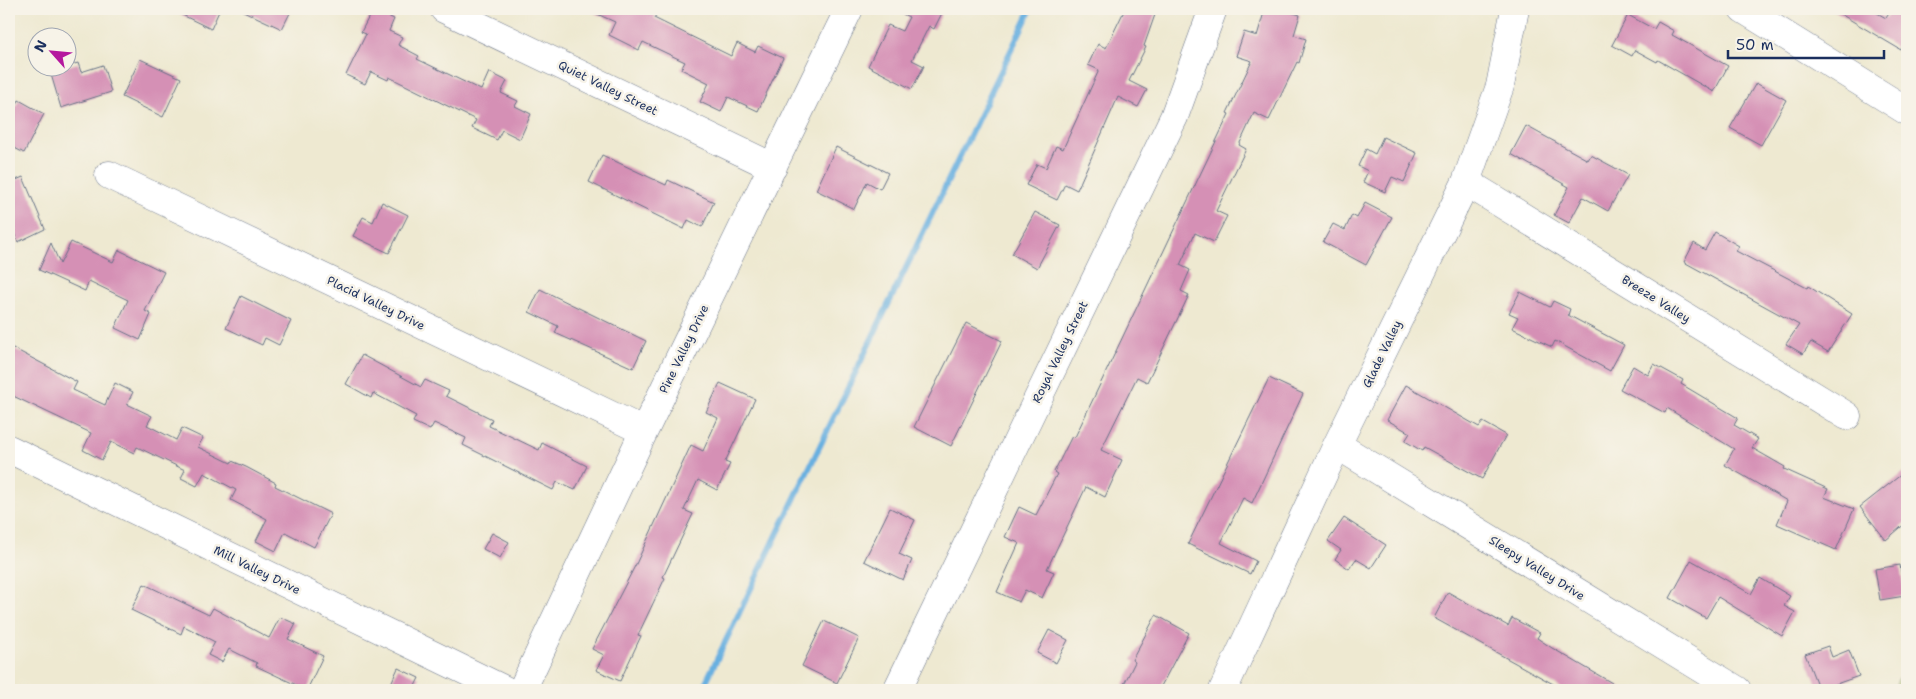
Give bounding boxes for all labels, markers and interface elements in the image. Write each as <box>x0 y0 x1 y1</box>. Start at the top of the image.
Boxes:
north arrow <box>28 28 78 78</box>
scale bar <box>1728 28 1885 60</box>
text: 50 m <box>1736 35 1774 55</box>
text: N <box>30 37 51 55</box>
street label: Quiet Valley Street <box>555 57 661 119</box>
street label: Breeze Valley <box>1619 271 1693 327</box>
street label: Placid Valley Drive <box>324 272 428 334</box>
street label: Royal Valley Street <box>1028 298 1092 406</box>
street label: Pine Valley Drive <box>656 302 713 396</box>
street label: Glade Valley <box>1359 317 1405 391</box>
street label: Sleepy Valley Drive <box>1486 532 1588 604</box>
street label: Mill Valley Drive <box>211 542 303 598</box>

